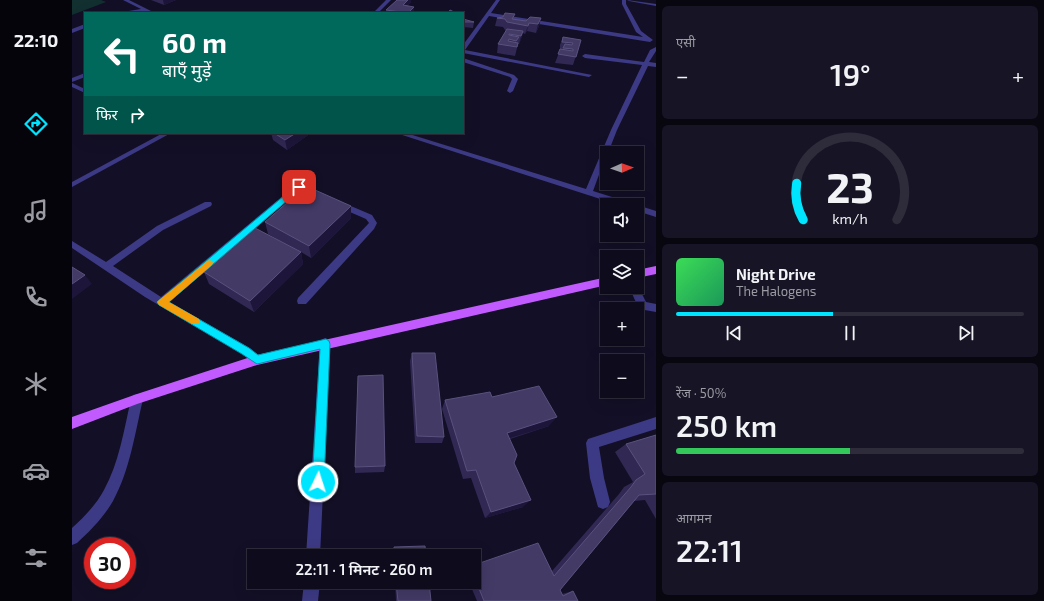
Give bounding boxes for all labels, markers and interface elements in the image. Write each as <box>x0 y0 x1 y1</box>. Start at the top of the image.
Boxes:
text: 60 m <box>162 25 227 59</box>
icon: left <box>96 28 148 80</box>
text: 22:10 <box>14 29 58 51</box>
text: एसी <box>676 34 695 50</box>
text: 19° <box>830 56 871 92</box>
text: बाएँ मुड़ें <box>162 59 211 81</box>
text: − <box>676 62 689 88</box>
text: + <box>1012 62 1024 88</box>
icon: right <box>126 104 148 126</box>
text: फिर <box>96 105 118 123</box>
icon: directions <box>22 110 50 138</box>
north arrow <box>600 146 644 190</box>
map controls <box>600 146 644 398</box>
text: 23 <box>826 160 874 210</box>
pin <box>282 170 316 204</box>
icon: arrive <box>288 176 310 198</box>
icon: music <box>22 197 50 225</box>
button: sound <box>600 198 644 242</box>
text: km/h <box>832 209 868 226</box>
button: layers <box>600 250 644 294</box>
text: Night Drive <box>736 265 816 283</box>
icon: phone <box>22 283 50 311</box>
text: The Halogens <box>736 283 816 299</box>
button: + <box>600 302 644 346</box>
icon: previous <box>723 322 745 344</box>
icon: pause <box>839 322 861 344</box>
icon: next <box>955 322 977 344</box>
button: − <box>600 354 644 398</box>
icon: climate <box>22 370 50 398</box>
text: रेंज · 50% <box>676 385 726 401</box>
text: 250 km <box>676 407 777 443</box>
icon: car <box>22 457 50 485</box>
position arrow <box>297 461 339 503</box>
text: आगमन <box>676 510 712 526</box>
text: 22:11 <box>676 532 743 568</box>
speed limit sign: 30 <box>84 537 136 589</box>
icon: filters <box>22 544 50 572</box>
text: 22:11 · 1 मिनट · 260 m <box>296 560 433 578</box>

